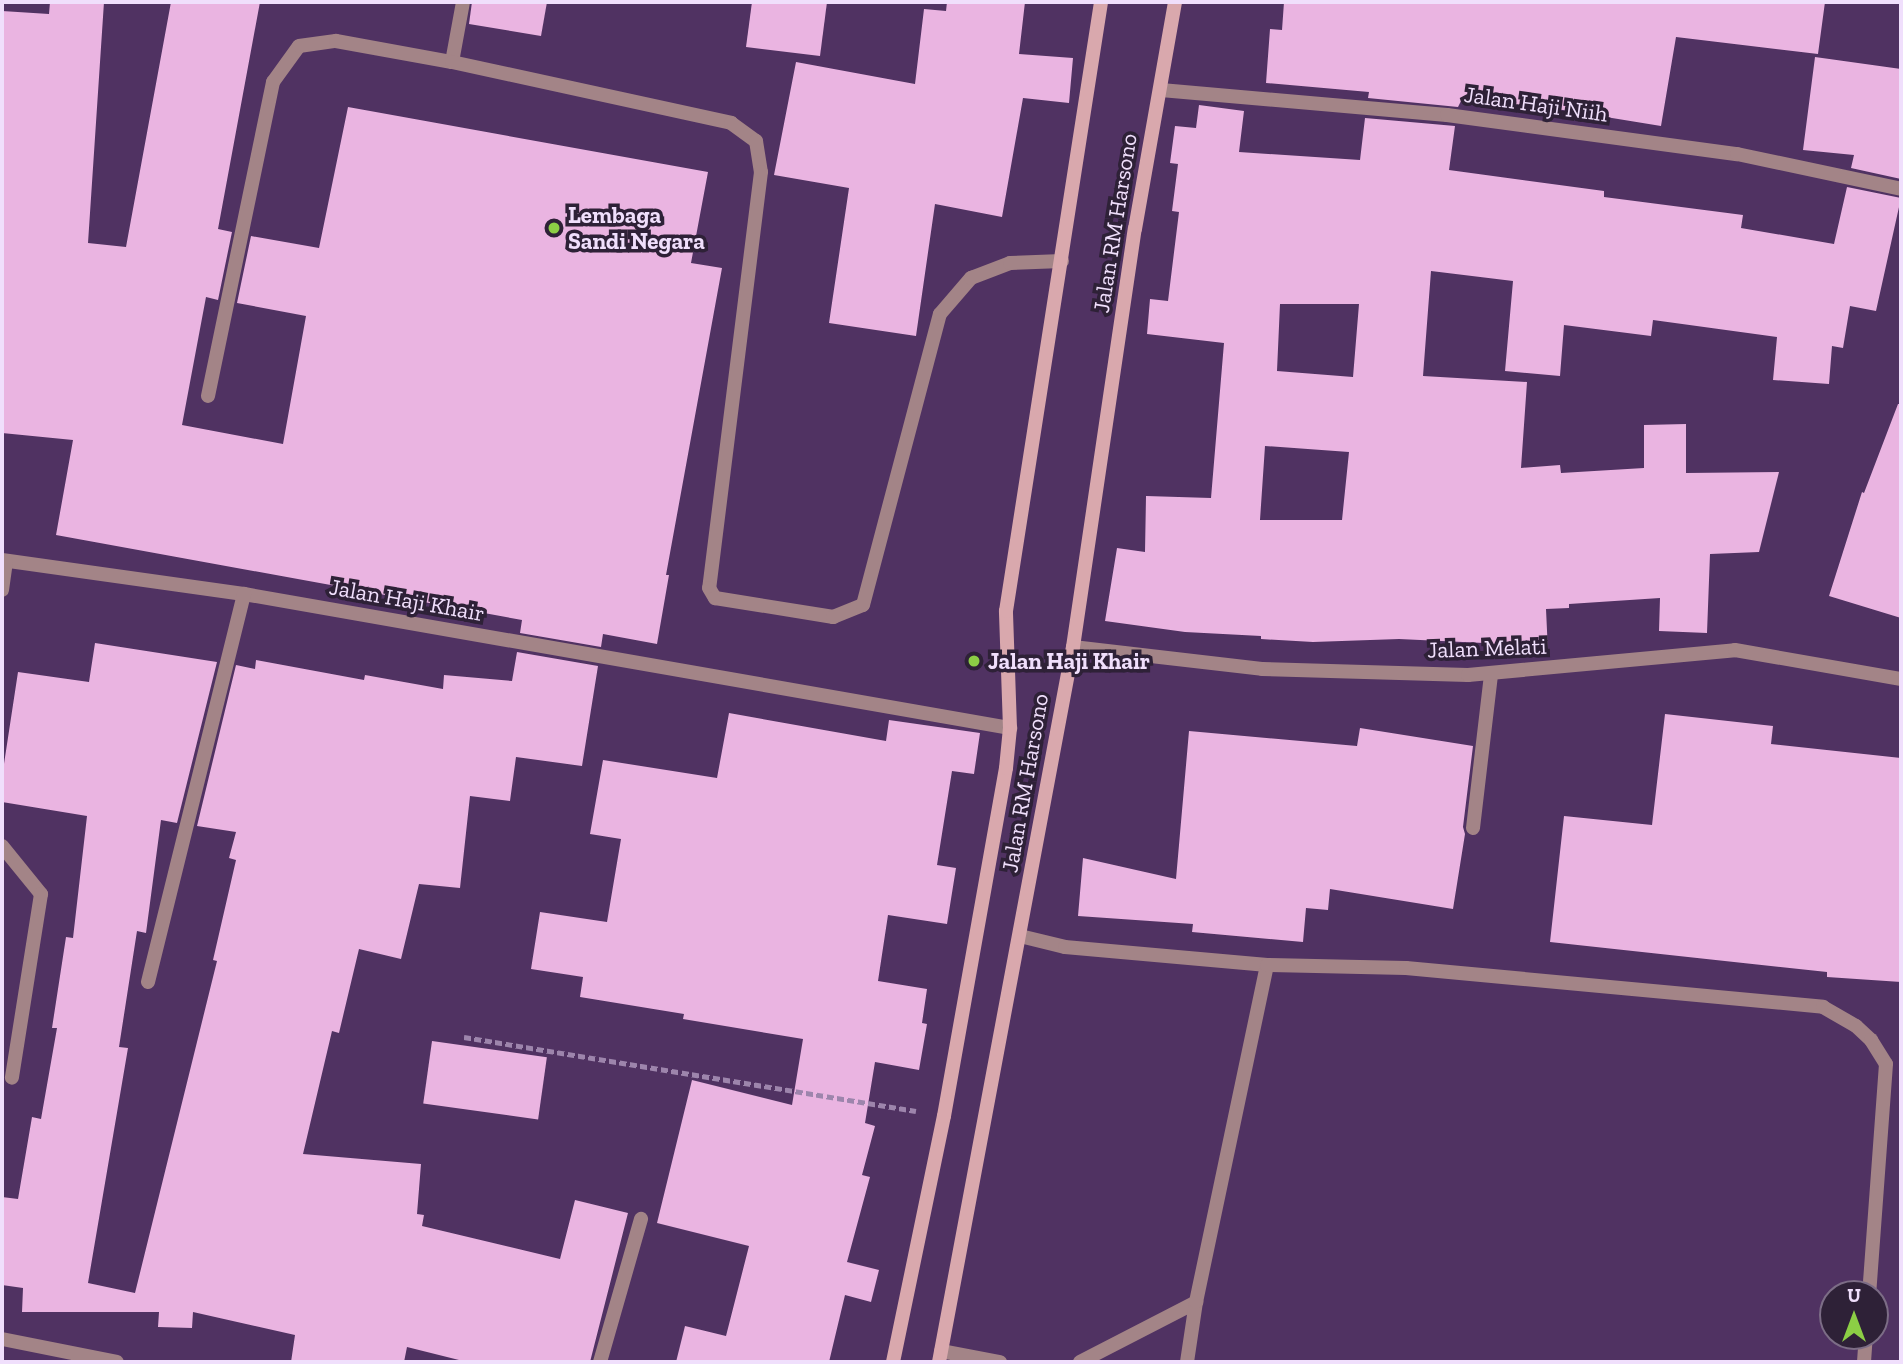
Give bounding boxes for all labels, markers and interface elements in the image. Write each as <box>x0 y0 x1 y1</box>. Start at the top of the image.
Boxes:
street label: Jalan Haji Niih <box>1462 80 1610 128</box>
street label: Jalan RM Harsono <box>1087 131 1143 315</box>
place label: Lembaga Sandi Negara <box>568 201 705 255</box>
marker: Lembaga Sandi Negara <box>546 220 562 236</box>
street label: Jalan Haji Khair <box>327 573 487 627</box>
street label: Jalan Melati <box>1427 632 1547 664</box>
place label: Jalan Haji Khair <box>988 647 1150 675</box>
marker: Jalan Haji Khair <box>966 653 982 669</box>
street label: Jalan RM Harsono <box>996 691 1054 875</box>
north arrow <box>1819 1280 1889 1350</box>
text: U <box>1847 1284 1861 1307</box>

